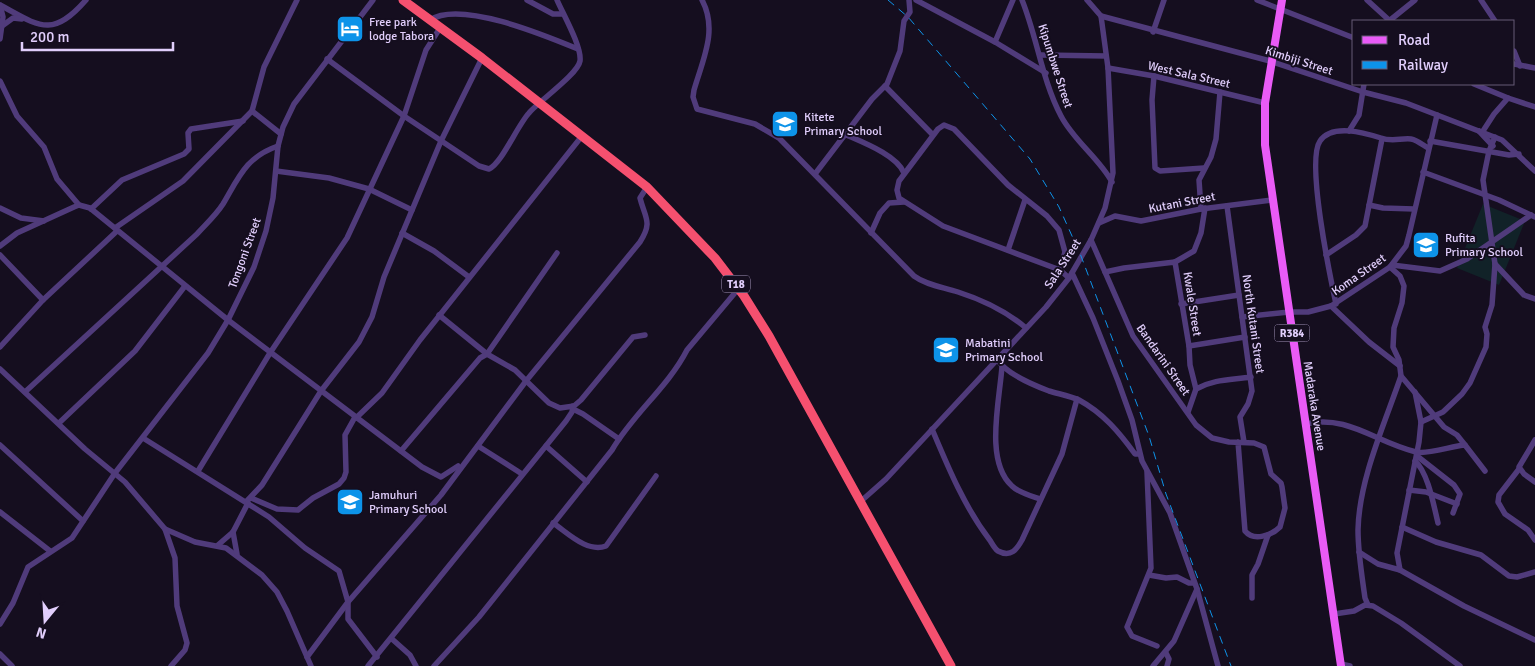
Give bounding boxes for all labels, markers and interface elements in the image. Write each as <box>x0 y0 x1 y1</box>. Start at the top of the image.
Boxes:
hotel icon: Free park lodge Tabora <box>335 14 365 44</box>
place label: Free park lodge Tabora <box>369 15 434 44</box>
scale bar <box>22 20 174 52</box>
legend <box>1352 20 1515 85</box>
street label: Kipumbwe Street <box>1034 22 1076 110</box>
text: 200 m <box>30 28 70 46</box>
text: Road <box>1398 31 1430 49</box>
street label: Kimbiji Street <box>1263 43 1335 79</box>
text: Railway <box>1398 56 1448 74</box>
street label: West Sala Street <box>1146 58 1232 92</box>
school or university icon: Kitete Primary School <box>770 109 800 139</box>
place label: Kitete Primary School <box>804 110 882 139</box>
street label: Kutani Street <box>1147 189 1217 217</box>
street label: Tongoni Street <box>225 216 265 290</box>
school or university icon: Rufita Primary School <box>1411 230 1441 260</box>
place label: Rufita Primary School <box>1445 231 1523 260</box>
street label: Sala Street <box>1041 236 1085 292</box>
street label: Koma Street <box>1329 251 1389 299</box>
street label: Kwale Street <box>1180 271 1204 337</box>
street label: North Kutani Street <box>1239 273 1267 375</box>
road number: T18 <box>722 276 750 292</box>
street label: Bandarini Street <box>1133 321 1193 399</box>
road number: R384 <box>1274 324 1310 342</box>
school or university icon: Mabatini Primary School <box>931 335 961 365</box>
place label: Mabatini Primary School <box>965 336 1043 365</box>
street label: Madaraka Avenue <box>1299 360 1329 452</box>
school or university icon: Jamuhuri Primary School <box>335 487 365 517</box>
place label: Jamuhuri Primary School <box>369 488 447 517</box>
north arrow <box>20 596 70 646</box>
text: N <box>34 623 48 642</box>

